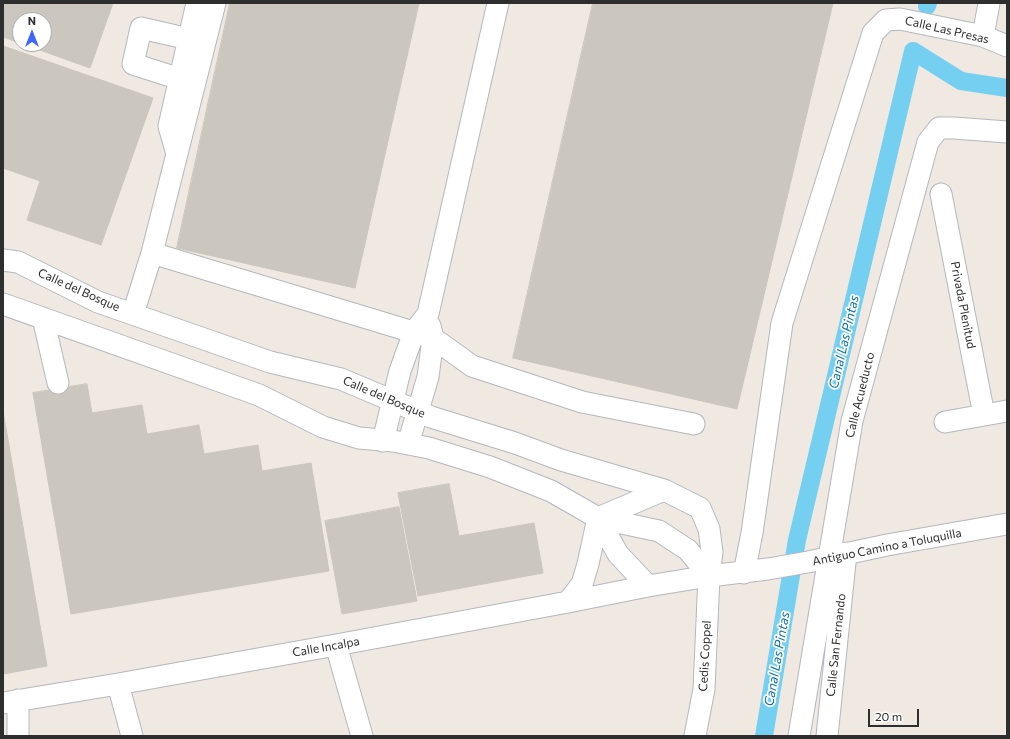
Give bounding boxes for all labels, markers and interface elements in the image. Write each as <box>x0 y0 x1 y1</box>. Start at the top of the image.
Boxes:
north arrow <box>12 12 52 52</box>
street label: Calle Las Presas <box>904 13 990 47</box>
text: N <box>28 14 36 27</box>
street label: Privada Plenitud <box>947 260 979 350</box>
street label: Calle del Bosque <box>36 266 122 314</box>
water label: Canal Las Pintas <box>826 294 862 390</box>
street label: Calle Acueducto <box>842 351 878 439</box>
street label: Calle del Bosque <box>341 373 427 421</box>
street label: Antiguo Camino a Toluquilla <box>811 525 963 569</box>
street label: Calle San Fernando <box>823 593 849 697</box>
water label: Canal Las Pintas <box>761 611 793 707</box>
street label: Cedis Coppel <box>696 620 714 692</box>
street label: Calle Incalpa <box>291 634 361 660</box>
scale bar <box>870 701 921 727</box>
text: 20 m <box>875 709 902 723</box>

